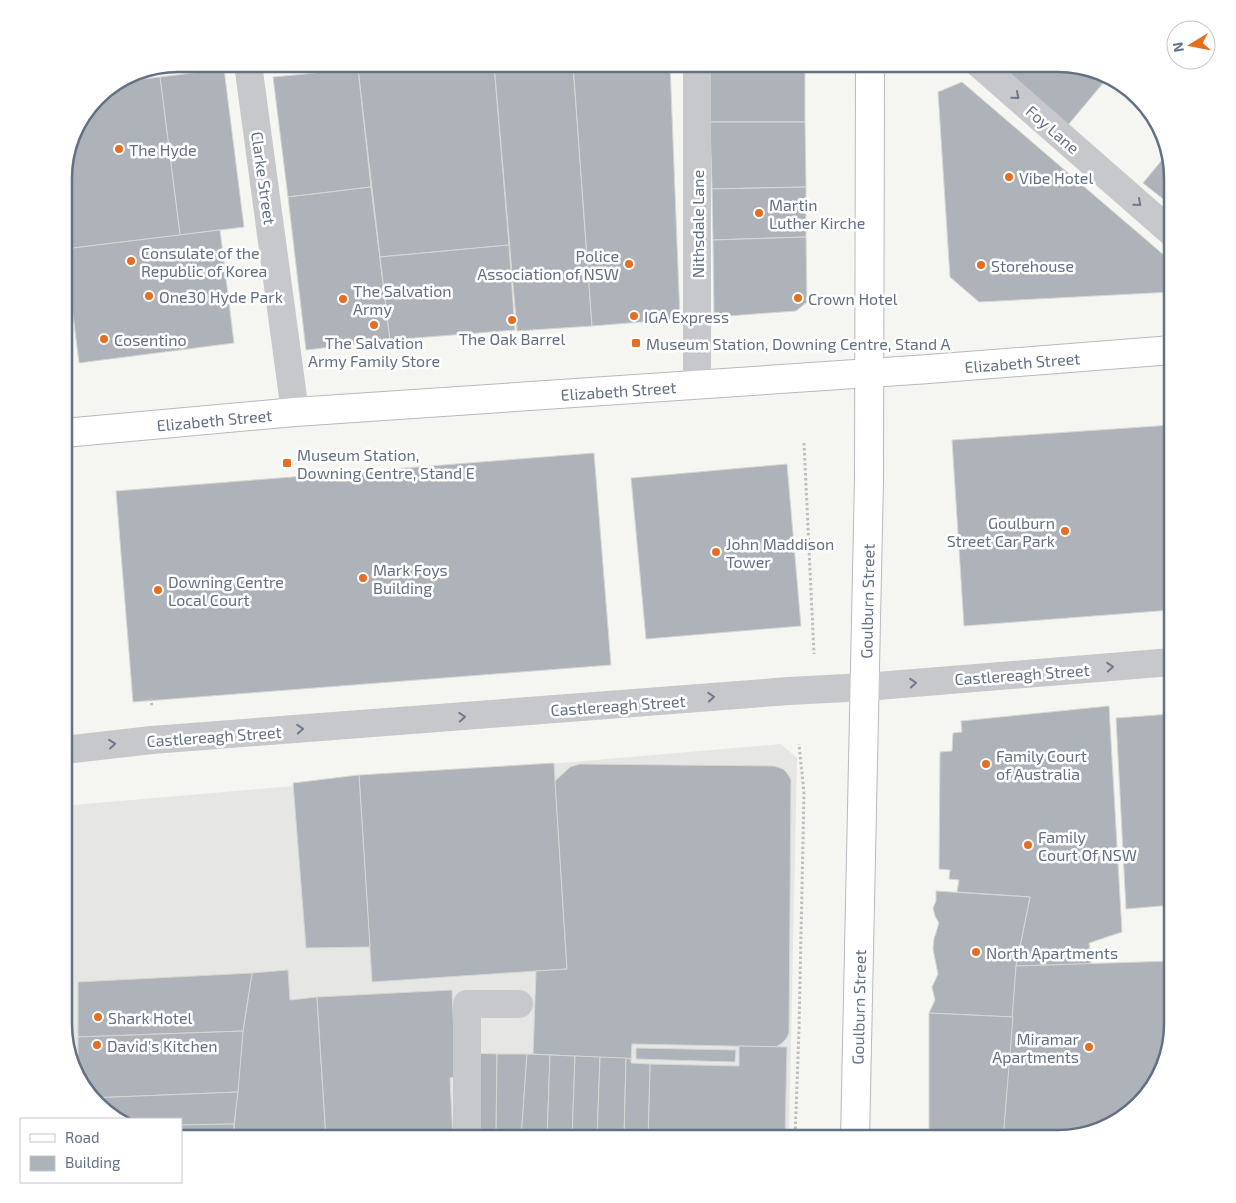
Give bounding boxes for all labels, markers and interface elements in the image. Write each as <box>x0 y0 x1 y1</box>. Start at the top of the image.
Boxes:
north arrow <box>1166 20 1216 70</box>
text: N <box>1168 41 1187 54</box>
one-way arrow <box>1010 90 1019 99</box>
street label: Foy Lane <box>1023 101 1083 157</box>
street label: Clarke Street <box>248 130 280 226</box>
place label: The Hyde <box>129 140 197 159</box>
marker: The Hyde <box>113 143 125 155</box>
place label: Vibe Hotel <box>1019 168 1093 187</box>
street label: Nithsdale Lane <box>688 170 707 278</box>
marker: Vibe Hotel <box>1003 171 1015 183</box>
place label: Martin Luther Kirche <box>769 195 865 232</box>
one-way arrow <box>1132 197 1141 206</box>
marker: Martin Luther Kirche <box>753 207 765 219</box>
place label: Consulate of the Republic of Korea <box>141 243 267 280</box>
place label: Police Association of NSW <box>477 246 619 283</box>
marker: Consulate of the Republic of Korea <box>125 255 137 267</box>
place label: Storehouse <box>991 256 1074 275</box>
marker: Police Association of NSW <box>623 258 635 270</box>
marker: Storehouse <box>975 259 987 271</box>
place label: The Salvation Army <box>353 281 452 318</box>
place label: One30 Hyde Park <box>159 287 283 306</box>
place label: Crown Hotel <box>808 289 898 308</box>
marker: One30 Hyde Park <box>143 290 155 302</box>
marker: Crown Hotel <box>792 292 804 304</box>
marker: The Salvation Army <box>337 293 349 305</box>
place label: IGA Express <box>644 307 729 326</box>
marker: IGA Express <box>628 310 640 322</box>
marker: The Oak Barrel <box>506 314 518 326</box>
marker: The Salvation Army Family Store <box>368 319 380 331</box>
place label: The Oak Barrel <box>459 329 565 348</box>
place label: Cosentino <box>114 330 187 349</box>
marker: Cosentino <box>98 333 110 345</box>
place label: The Salvation Army Family Store <box>308 333 440 370</box>
place label: Museum Station, Downing Centre, Stand A <box>646 334 950 353</box>
marker: Museum Station, Downing Centre, Stand A <box>630 337 642 349</box>
street label: Elizabeth Street <box>964 348 1081 376</box>
street label: Elizabeth Street <box>560 377 677 403</box>
street label: Elizabeth Street <box>156 405 273 434</box>
place label: Museum Station, Downing Centre, Stand E <box>297 445 475 482</box>
marker: Museum Station, Downing Centre, Stand E <box>281 457 293 469</box>
place label: Goulburn Street Car Park <box>947 513 1055 550</box>
marker: Goulburn Street Car Park <box>1059 525 1071 537</box>
place label: John Maddison Tower <box>726 534 834 571</box>
street label: Goulburn Street <box>856 543 877 659</box>
marker: John Maddison Tower <box>710 546 722 558</box>
place label: Mark Foys Building <box>373 560 448 597</box>
place label: Downing Centre Local Court <box>168 572 284 609</box>
marker: Mark Foys Building <box>357 572 369 584</box>
marker: Downing Centre Local Court <box>152 584 164 596</box>
street label: Castlereagh Street <box>954 660 1090 688</box>
one-way arrow <box>1107 662 1115 673</box>
one-way arrow <box>910 677 918 688</box>
street label: Castlereagh Street <box>550 691 686 719</box>
one-way arrow <box>708 692 716 703</box>
one-way arrow <box>458 711 466 722</box>
street label: Castlereagh Street <box>146 722 282 750</box>
one-way arrow <box>296 724 304 735</box>
one-way arrow <box>109 739 117 750</box>
place label: Family Court of Australia <box>996 746 1087 783</box>
marker: Family Court of Australia <box>980 758 992 770</box>
place label: Family Court Of NSW <box>1038 827 1137 864</box>
marker: Family Court Of NSW <box>1022 839 1034 851</box>
place label: North Apartments <box>986 943 1118 962</box>
marker: North Apartments <box>970 946 982 958</box>
street label: Goulburn Street <box>847 949 869 1065</box>
place label: Shark Hotel <box>108 1008 192 1027</box>
marker: Shark Hotel <box>92 1011 104 1023</box>
place label: Miramar Apartments <box>992 1029 1080 1066</box>
place label: David's Kitchen <box>107 1036 218 1055</box>
marker: David's Kitchen <box>91 1039 103 1051</box>
marker: Miramar Apartments <box>1083 1041 1095 1053</box>
legend <box>20 1118 182 1183</box>
text: Road <box>65 1128 100 1146</box>
text: Building <box>65 1153 121 1171</box>

